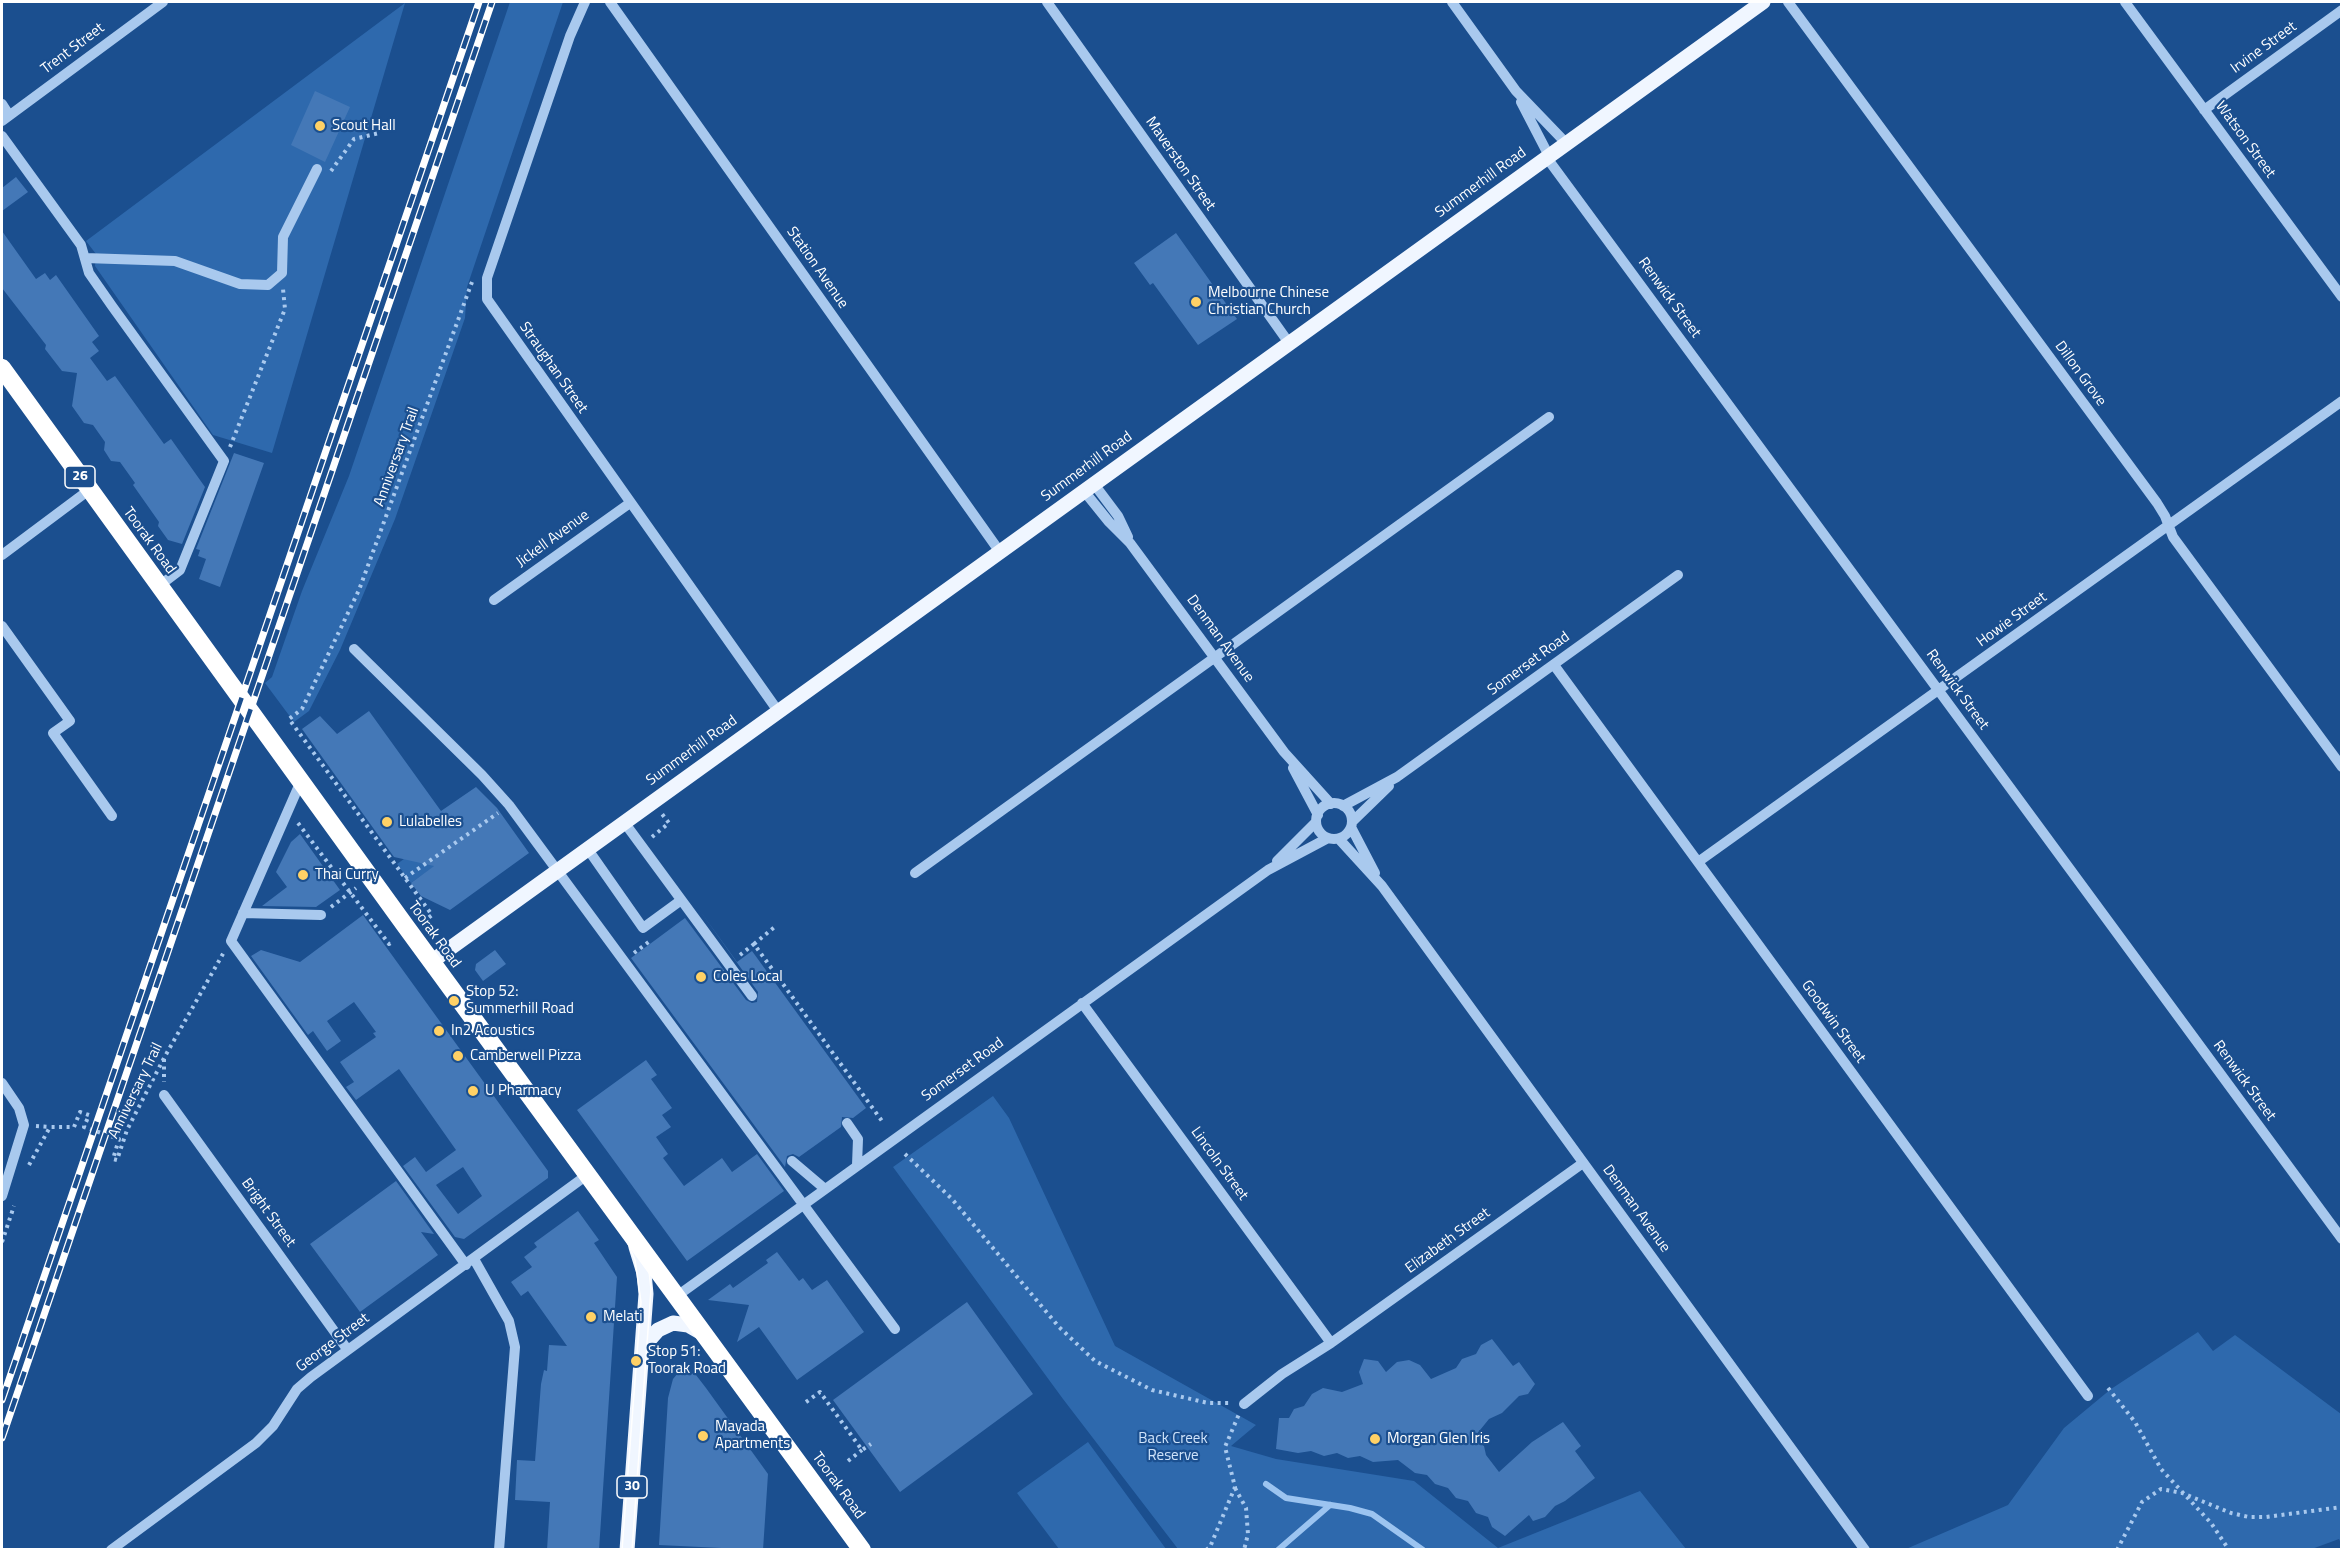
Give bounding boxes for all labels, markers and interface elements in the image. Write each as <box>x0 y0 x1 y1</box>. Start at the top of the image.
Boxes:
street label: Irvine Street <box>2228 18 2300 78</box>
street label: Trent Street <box>38 19 108 79</box>
street label: Watson Street <box>2211 98 2279 182</box>
street label: Maverston Street <box>1141 114 1219 214</box>
place label: Scout Hall <box>332 117 396 135</box>
marker: Scout Hall <box>313 119 327 133</box>
street label: Summerhill Road <box>1432 144 1530 222</box>
street label: Station Avenue <box>782 224 852 312</box>
street label: Renwick Street <box>1634 254 1704 342</box>
place label: Melbourne Chinese Christian Church <box>1208 284 1329 319</box>
marker: Melbourne Chinese Christian Church <box>1189 295 1203 309</box>
street label: Straughan Street <box>515 319 591 417</box>
street label: Dillon Grove <box>2050 338 2110 410</box>
street label: Anniversary Trail <box>371 405 423 509</box>
street label: Summerhill Road <box>1038 428 1136 506</box>
road number: 26 <box>65 466 95 488</box>
street label: Toorak Road <box>119 504 179 578</box>
street label: Jickell Avenue <box>513 506 593 572</box>
street label: Howie Street <box>1973 589 2051 651</box>
street label: Denman Avenue <box>1182 592 1258 686</box>
street label: Somerset Road <box>1485 628 1573 700</box>
street label: Renwick Street <box>1922 646 1992 734</box>
street label: Summerhill Road <box>643 712 741 790</box>
place label: Lulabelles <box>399 813 462 831</box>
marker: Lulabelles <box>380 815 394 829</box>
place label: Thai Curry <box>315 866 379 884</box>
marker: Thai Curry <box>296 868 310 882</box>
street label: Toorak Road <box>404 898 464 972</box>
place label: Coles Local <box>713 968 783 986</box>
marker: Coles Local <box>694 970 708 984</box>
street label: Goodwin Street <box>1797 977 1869 1067</box>
place label: Stop 52: Summerhill Road <box>466 983 574 1018</box>
marker: Stop 52: Summerhill Road <box>447 994 461 1008</box>
place label: In2 Acoustics <box>451 1022 535 1040</box>
marker: In2 Acoustics <box>432 1024 446 1038</box>
street label: Somerset Road <box>919 1034 1007 1106</box>
street label: Renwick Street <box>2209 1037 2279 1125</box>
street label: Anniversary Trail <box>105 1040 167 1142</box>
place label: Camberwell Pizza <box>470 1047 581 1065</box>
marker: Camberwell Pizza <box>451 1049 465 1063</box>
place label: U Pharmacy <box>485 1082 561 1100</box>
marker: U Pharmacy <box>466 1084 480 1098</box>
street label: Lincoln Street <box>1186 1124 1252 1204</box>
street label: Denman Avenue <box>1598 1162 1674 1256</box>
street label: Bright Street <box>237 1175 299 1251</box>
street label: Elizabeth Street <box>1402 1204 1494 1278</box>
place label: Melati <box>603 1308 643 1326</box>
street label: George Street <box>293 1310 373 1376</box>
marker: Melati <box>584 1310 598 1324</box>
place label: Stop 51: Toorak Road <box>648 1343 726 1378</box>
marker: Stop 51: Toorak Road <box>629 1354 643 1368</box>
place label: Mayada Apartments <box>715 1418 790 1453</box>
marker: Mayada Apartments <box>696 1429 710 1443</box>
park label: Back Creek Reserve <box>1138 1430 1208 1465</box>
place label: Morgan Glen Iris <box>1387 1430 1490 1448</box>
marker: Morgan Glen Iris <box>1368 1432 1382 1446</box>
street label: Toorak Road <box>808 1449 868 1523</box>
road number: 30 <box>617 1476 647 1498</box>

